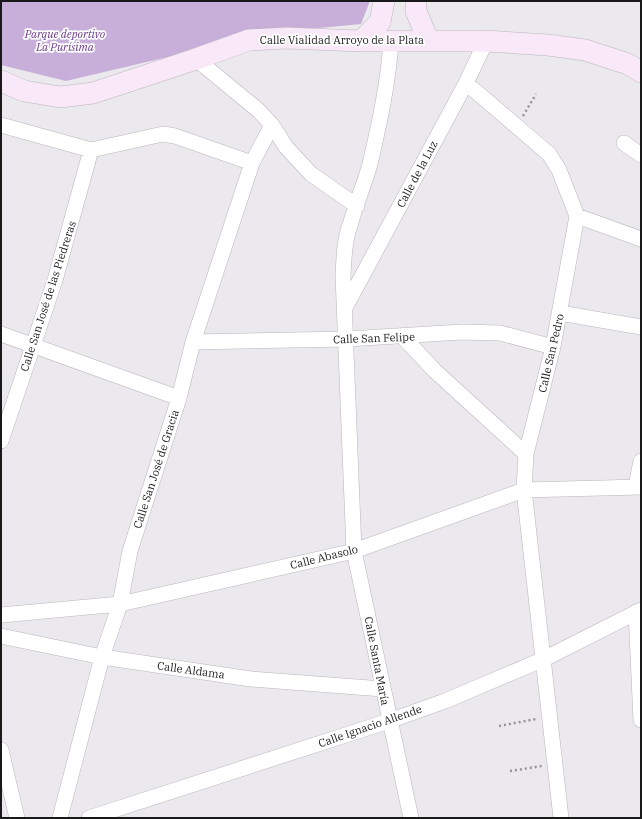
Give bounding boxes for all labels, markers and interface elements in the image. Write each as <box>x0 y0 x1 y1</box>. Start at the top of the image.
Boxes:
park label: Parque deportivo La Purísima <box>24 27 106 54</box>
street label: Calle Vialidad Arroyo de la Plata <box>260 33 424 47</box>
street label: Calle de la Luz <box>393 138 441 210</box>
street label: Calle San José de las Piedreras <box>17 219 79 373</box>
street label: Calle San Pedro <box>535 312 567 394</box>
street label: Calle San Felipe <box>333 330 415 346</box>
street label: Calle San José de Gracia <box>130 408 182 530</box>
street label: Calle Abasolo <box>289 542 359 572</box>
street label: Calle Santa María <box>362 616 392 706</box>
street label: Calle Aldama <box>156 658 226 682</box>
street label: Calle Ignacio Allende <box>316 702 424 750</box>

